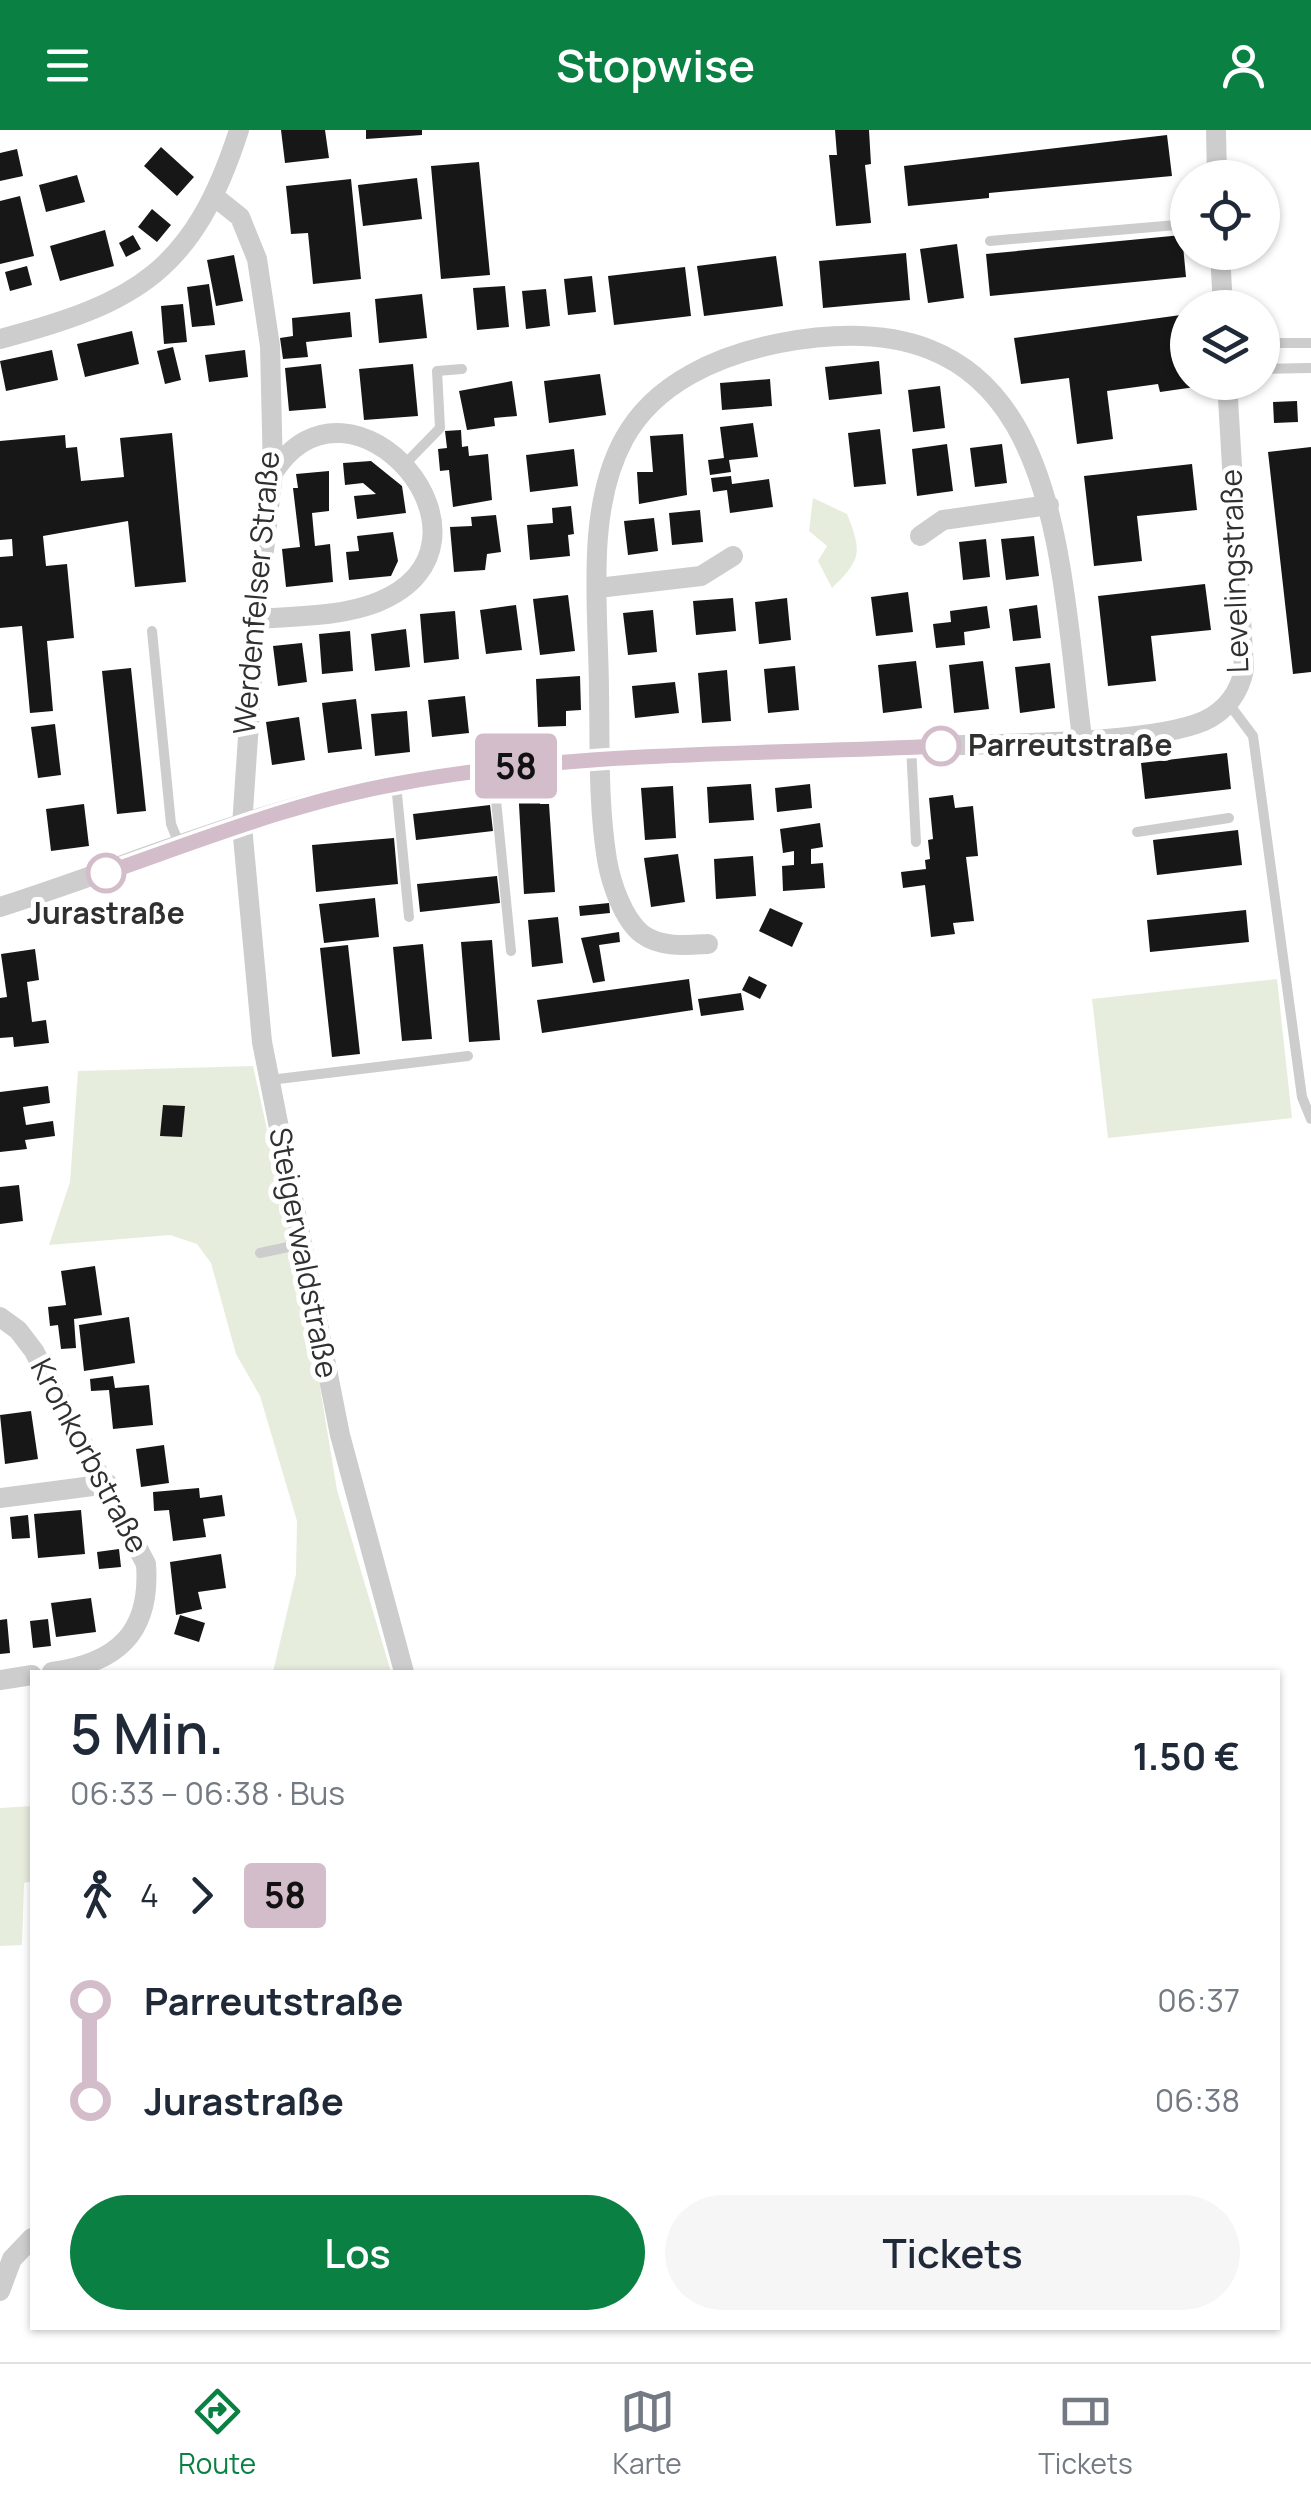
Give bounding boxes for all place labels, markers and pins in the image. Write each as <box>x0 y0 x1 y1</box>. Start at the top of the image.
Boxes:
place label: Parreutstraße <box>968 724 1173 765</box>
marker: Parreutstraße <box>922 727 960 765</box>
marker: Jurastraße <box>87 854 125 892</box>
place label: Jurastraße <box>27 892 185 933</box>

